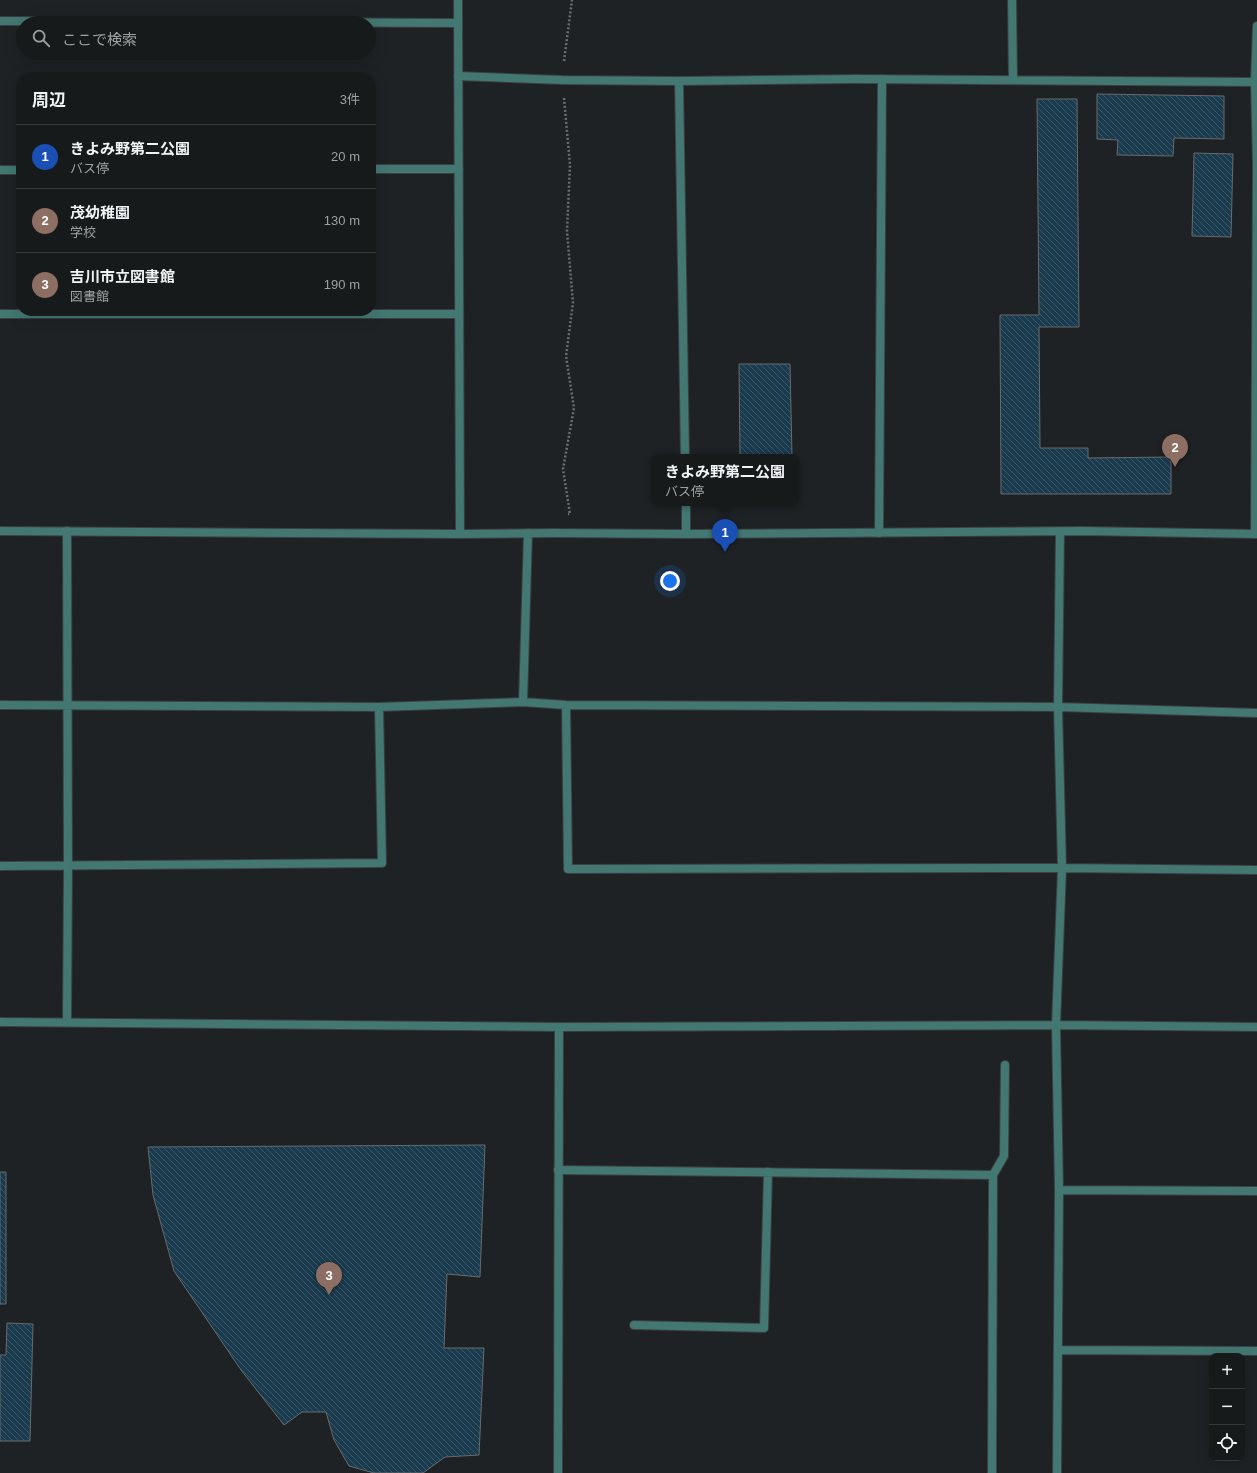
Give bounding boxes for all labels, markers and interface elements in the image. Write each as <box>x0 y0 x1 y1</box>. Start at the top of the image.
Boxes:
search box <box>16 16 376 60</box>
icon: search <box>30 27 52 49</box>
text: ここで検索 <box>62 31 137 48</box>
text: 周辺 <box>32 91 66 110</box>
text: 3件 <box>340 92 360 107</box>
text: きよみ野第二公園 <box>70 140 190 157</box>
text: 1 <box>41 149 49 164</box>
text: 20 m <box>331 149 360 164</box>
text: バス停 <box>70 161 109 176</box>
text: 茂幼稚園 <box>70 204 130 221</box>
text: 2 <box>41 213 49 228</box>
text: 130 m <box>324 213 360 228</box>
text: 学校 <box>70 225 96 240</box>
text: 吉川市立図書館 <box>70 268 175 285</box>
text: 3 <box>41 277 49 292</box>
text: 190 m <box>324 277 360 292</box>
text: 図書館 <box>70 289 109 304</box>
pin: 2 <box>1162 434 1188 467</box>
popup <box>651 454 799 506</box>
text: きよみ野第二公園 <box>665 463 785 480</box>
text: バス停 <box>665 484 704 499</box>
pin: 1 <box>712 519 738 552</box>
your location <box>660 571 680 591</box>
pin: 3 <box>316 1262 342 1295</box>
map controls <box>1209 1353 1245 1461</box>
button: + <box>1209 1353 1245 1389</box>
button: − <box>1209 1389 1245 1425</box>
button: locate <box>1209 1425 1245 1461</box>

